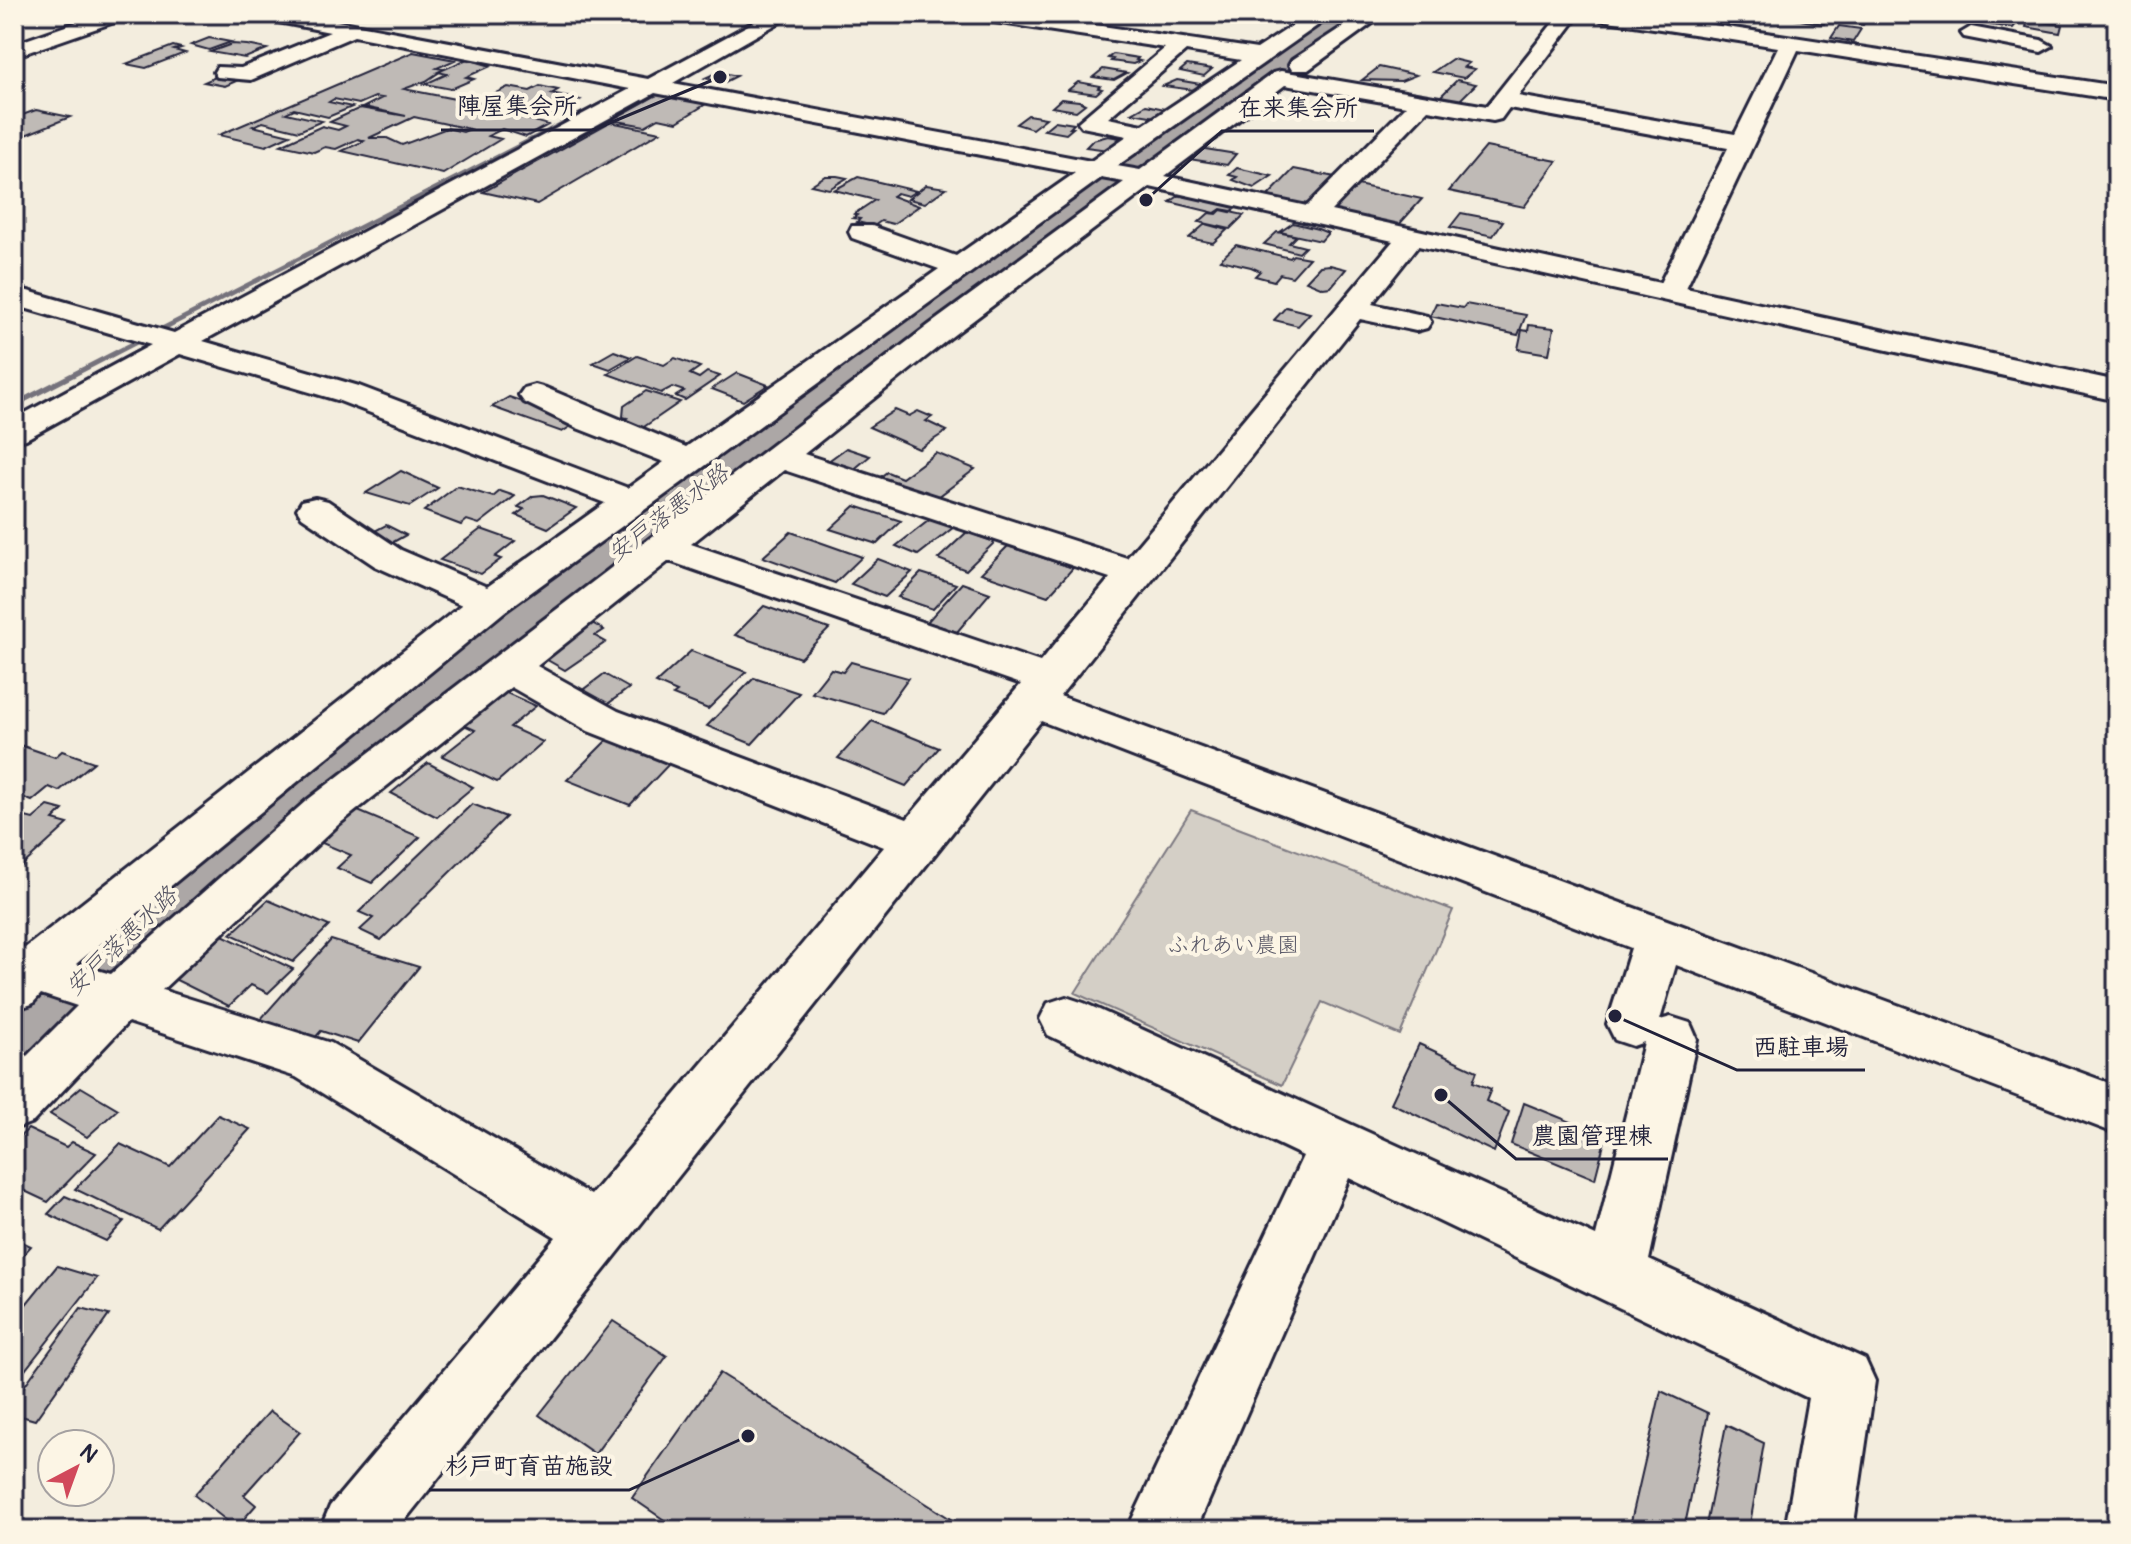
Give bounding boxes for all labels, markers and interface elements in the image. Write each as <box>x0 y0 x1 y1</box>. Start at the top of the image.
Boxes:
callout: 陣屋集会所 <box>441 82 593 130</box>
callout: 在来集会所 <box>1222 83 1374 131</box>
text: 陣屋集会所 <box>457 92 577 121</box>
text: 在来集会所 <box>1238 94 1358 123</box>
water label: 安戸落悪水路 <box>602 457 736 568</box>
water label: 安戸落悪水路 <box>59 880 185 1002</box>
park label: ふれあい農園 <box>1167 931 1299 959</box>
callout: 西駐車場 <box>1737 1022 1865 1070</box>
text: 西駐車場 <box>1753 1033 1849 1062</box>
callout: 農園管理棟 <box>1516 1111 1668 1159</box>
text: 農園管理棟 <box>1532 1122 1653 1151</box>
north arrow <box>36 1428 116 1508</box>
text: N <box>74 1438 103 1469</box>
callout: 杉戸町育苗施設 <box>429 1442 629 1490</box>
text: 杉戸町育苗施設 <box>445 1452 613 1481</box>

